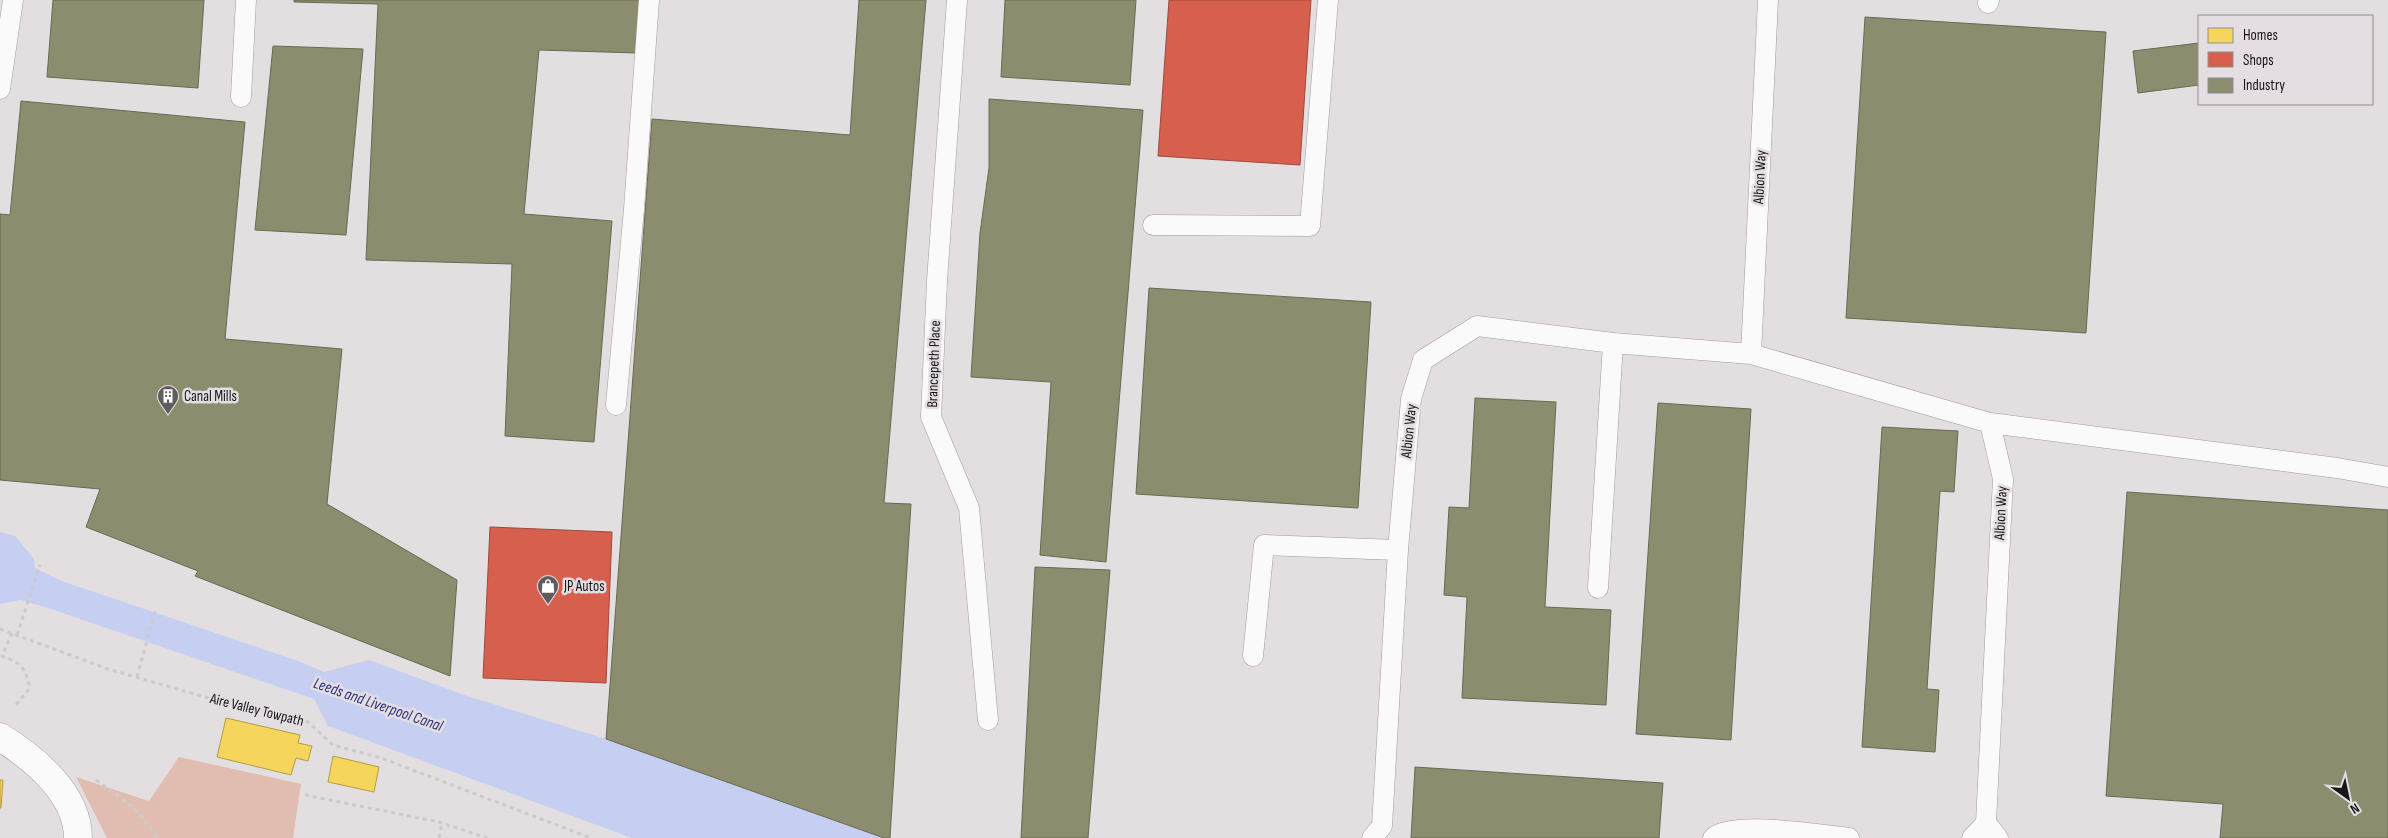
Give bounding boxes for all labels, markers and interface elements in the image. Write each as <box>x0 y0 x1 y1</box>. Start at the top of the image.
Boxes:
legend <box>2198 15 2373 105</box>
text: Homes <box>2243 26 2278 45</box>
text: Shops <box>2243 51 2274 70</box>
text: Industry <box>2243 76 2285 95</box>
street label: Albion Way <box>1749 149 1771 206</box>
street label: Brancepeth Place <box>923 320 945 408</box>
building icon: Canal Mills <box>156 384 180 415</box>
place label: Canal Mills <box>184 387 237 406</box>
street label: Albion Way <box>1397 403 1421 460</box>
street label: Albion Way <box>1990 485 2012 542</box>
shop icon: JP Autos <box>536 574 560 605</box>
place label: JP Autos <box>563 577 605 596</box>
water label: Leeds and Liverpool Canal <box>311 674 446 736</box>
street label: Aire Valley Towpath <box>207 689 306 731</box>
north arrow <box>2323 773 2373 823</box>
text: N <box>2347 799 2363 818</box>

